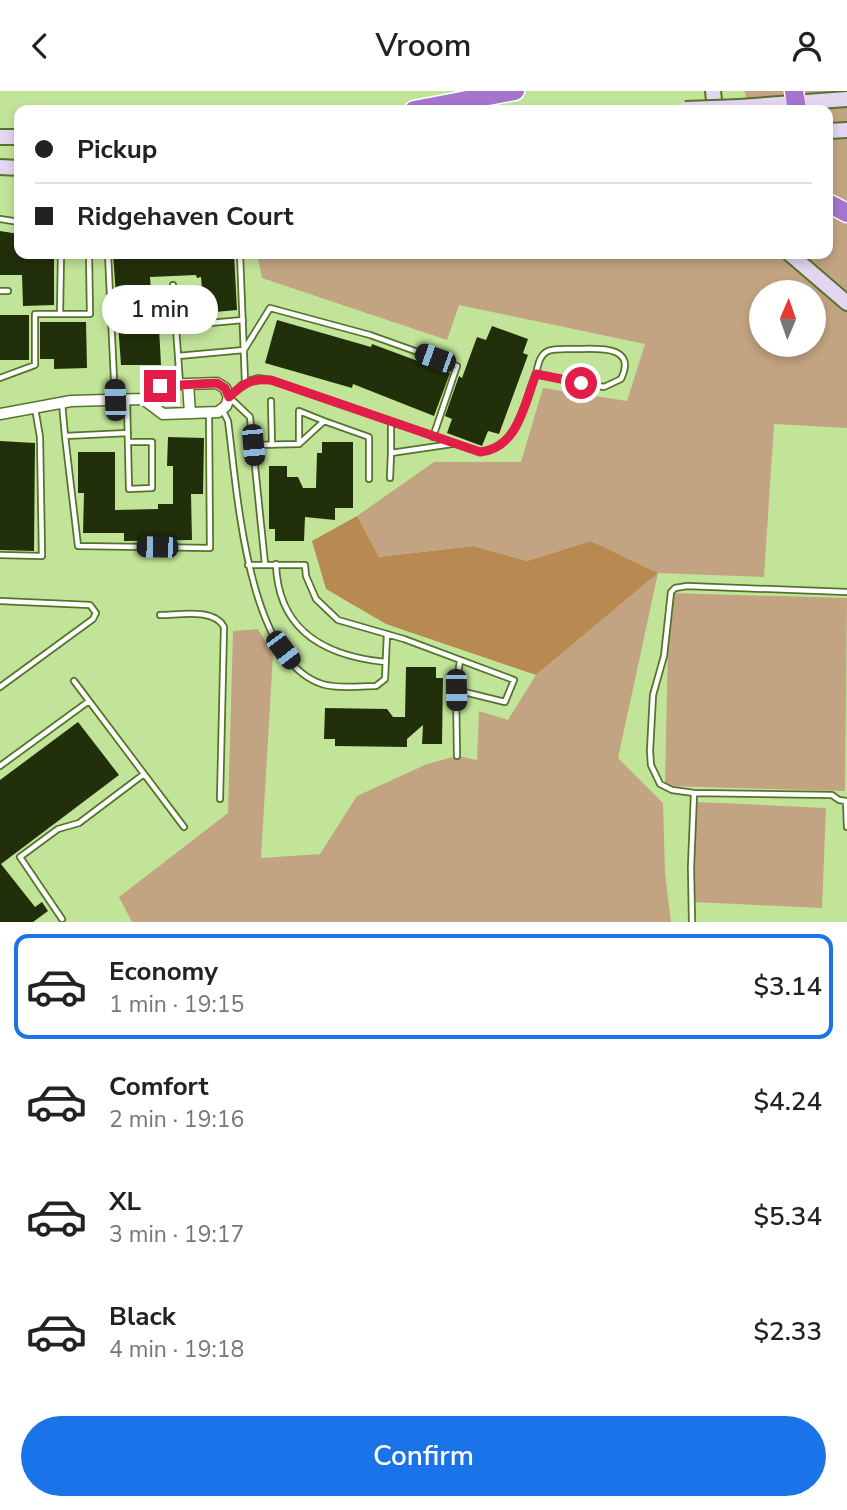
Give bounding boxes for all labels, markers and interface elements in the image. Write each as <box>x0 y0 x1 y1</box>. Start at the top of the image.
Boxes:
text: Vroom <box>375 24 472 67</box>
icon: back <box>21 27 59 65</box>
icon: person <box>788 27 826 65</box>
text: Pickup <box>77 132 157 167</box>
text: Ridgehaven Court <box>77 199 294 234</box>
north arrow <box>749 280 826 357</box>
map controls <box>749 280 826 357</box>
callout: 1 min <box>102 285 218 334</box>
text: 1 min <box>131 294 189 325</box>
car <box>412 341 459 375</box>
route start <box>565 367 597 399</box>
route end <box>144 370 176 402</box>
car <box>104 379 127 421</box>
car <box>241 423 266 467</box>
car <box>136 536 179 558</box>
car <box>262 627 305 673</box>
car <box>446 669 467 711</box>
text: Economy <box>109 954 218 989</box>
icon: car <box>25 955 88 1018</box>
text: $3.14 <box>753 969 822 1004</box>
text: 1 min · 19:15 <box>109 989 244 1020</box>
text: Comfort <box>109 1069 209 1104</box>
icon: car <box>25 1070 88 1133</box>
text: $4.24 <box>753 1084 822 1119</box>
text: 2 min · 19:16 <box>109 1104 244 1135</box>
text: XL <box>109 1184 141 1219</box>
icon: car <box>25 1185 88 1248</box>
text: $5.34 <box>753 1199 822 1234</box>
text: 3 min · 19:17 <box>109 1219 244 1250</box>
text: Black <box>109 1299 176 1334</box>
icon: car <box>25 1300 88 1363</box>
text: $2.33 <box>753 1314 822 1349</box>
text: 4 min · 19:18 <box>109 1334 244 1365</box>
button: Confirm <box>21 1416 826 1496</box>

